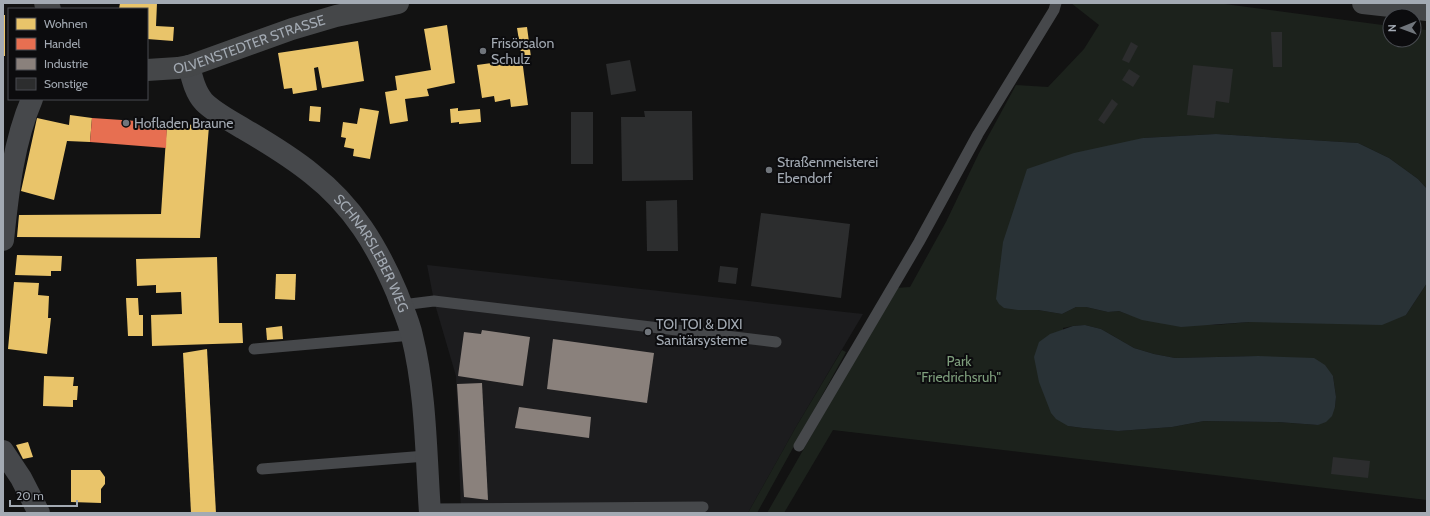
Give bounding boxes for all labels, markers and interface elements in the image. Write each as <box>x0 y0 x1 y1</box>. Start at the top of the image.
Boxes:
legend <box>8 8 148 100</box>
north arrow <box>1382 8 1422 48</box>
street label: OLVENSTEDTER STRASSE <box>172 11 327 78</box>
text: Wohnen <box>44 16 88 31</box>
text: N <box>1385 24 1399 32</box>
place label: Frisörsalon Schulz <box>491 34 554 68</box>
text: Handel <box>44 36 81 51</box>
marker: Frisörsalon Schulz <box>478 46 488 56</box>
text: Industrie <box>44 56 88 71</box>
text: Sonstige <box>44 76 88 91</box>
place label: Hofladen Braune <box>134 114 234 132</box>
marker: Hofladen Braune <box>121 118 131 128</box>
place label: Straßenmeisterei Ebendorf <box>777 153 878 187</box>
marker: Straßenmeisterei Ebendorf <box>764 165 774 175</box>
street label: SCHNARSLEBER WEG <box>330 190 413 315</box>
place label: TOI TOI & DIXI Sanitärsysteme <box>656 315 747 349</box>
marker: TOI TOI & DIXI Sanitärsysteme <box>643 327 653 337</box>
park label: Park "Friedrichsruh" <box>917 352 1001 386</box>
scale bar <box>10 482 77 508</box>
text: 20 m <box>16 488 44 503</box>

